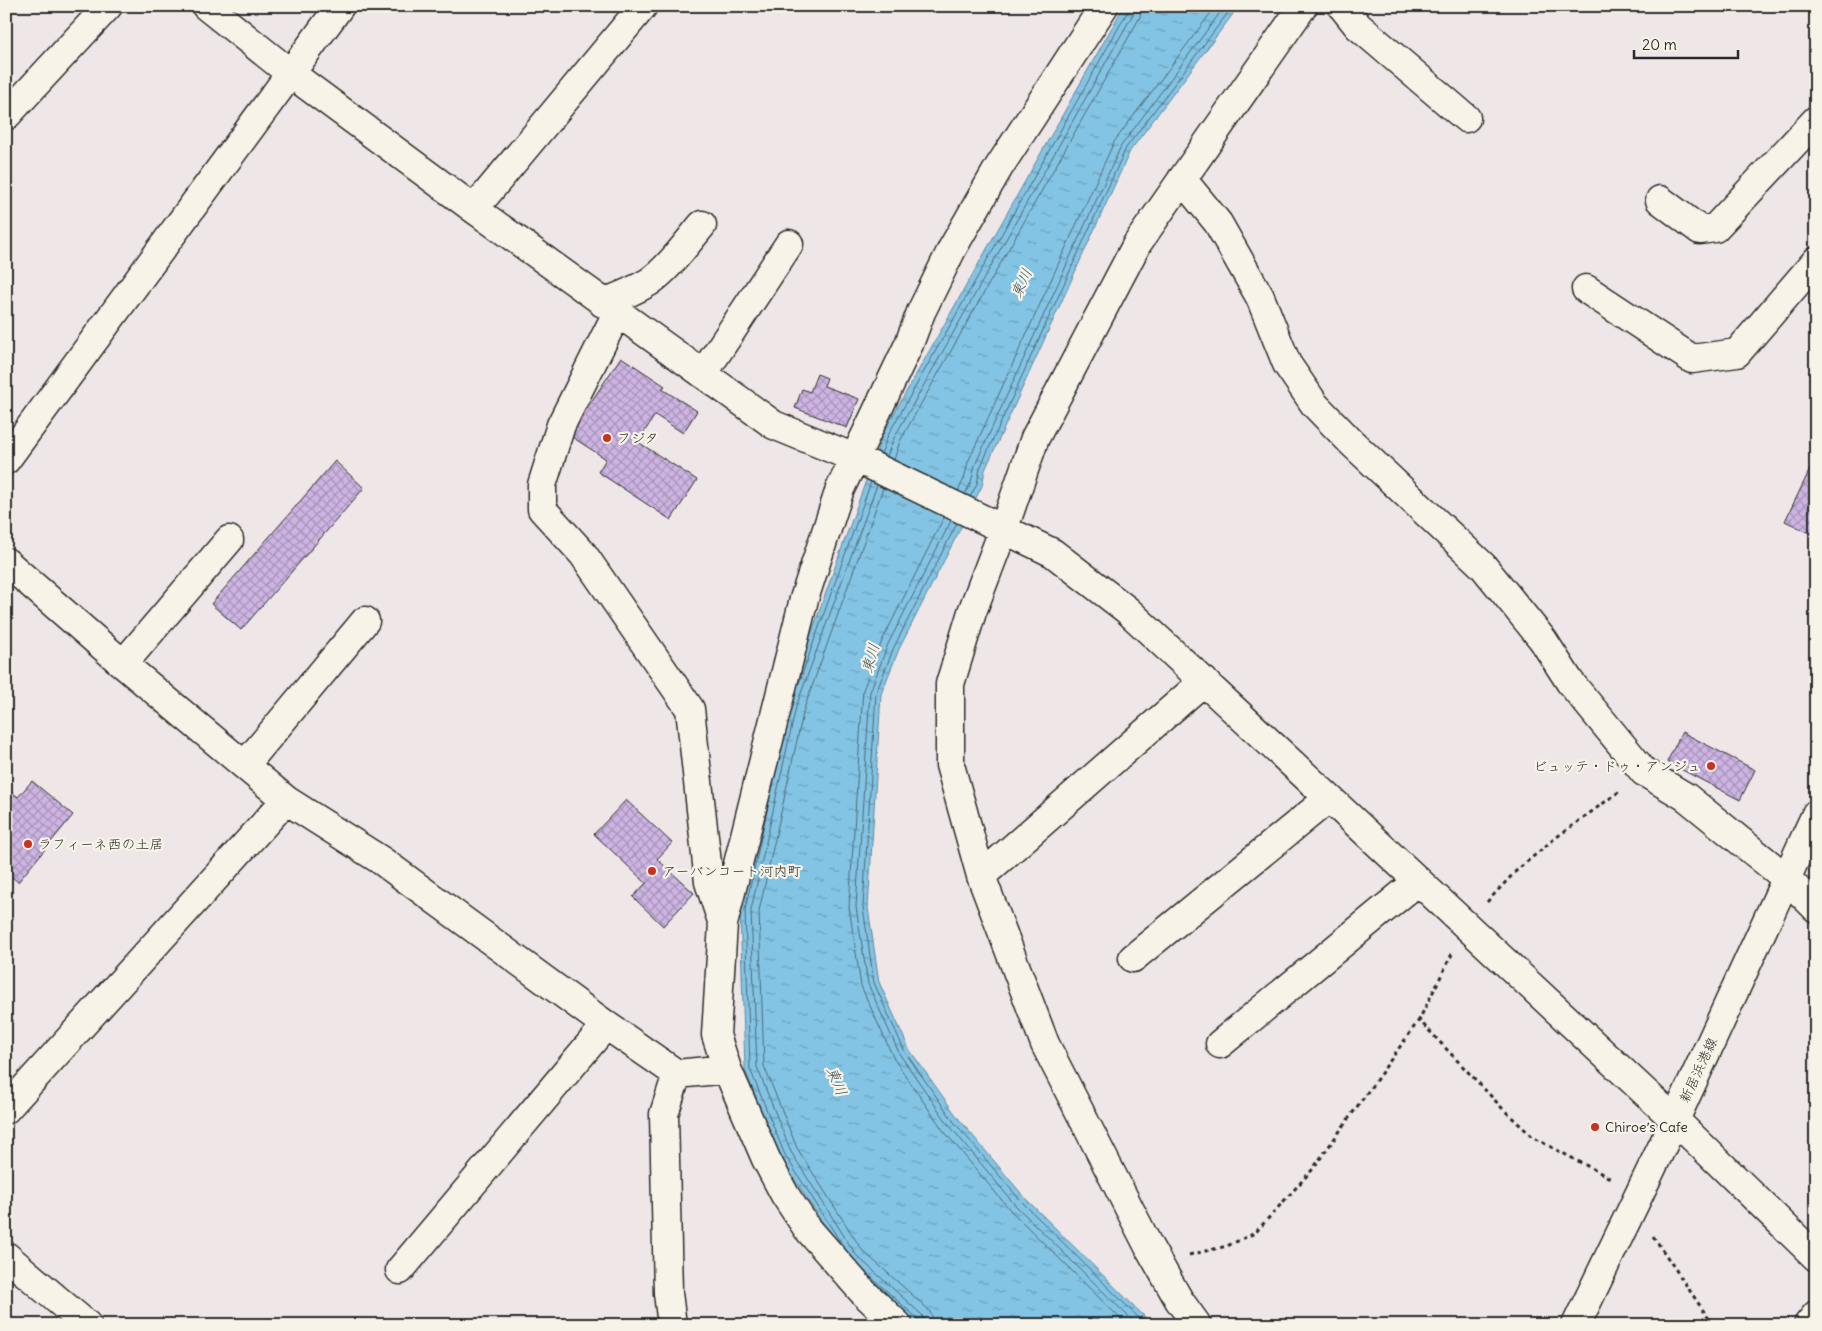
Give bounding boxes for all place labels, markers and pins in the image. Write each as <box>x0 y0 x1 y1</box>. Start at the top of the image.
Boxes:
place label: フジタ <box>617 429 658 447</box>
marker: フジタ <box>601 432 613 444</box>
place label: ビュッテ・ドゥ・アンジュ <box>1533 757 1701 775</box>
marker: ビュッテ・ドゥ・アンジュ <box>1705 760 1717 772</box>
place label: ラフィーネ西の土居 <box>38 835 163 853</box>
marker: ラフィーネ西の土居 <box>22 838 34 850</box>
place label: アーバンコート河内町 <box>662 862 801 880</box>
marker: アーバンコート河内町 <box>646 865 658 877</box>
place label: Chiroe’s Cafe <box>1605 1118 1688 1136</box>
marker: Chiroe’s Cafe <box>1589 1121 1601 1133</box>

